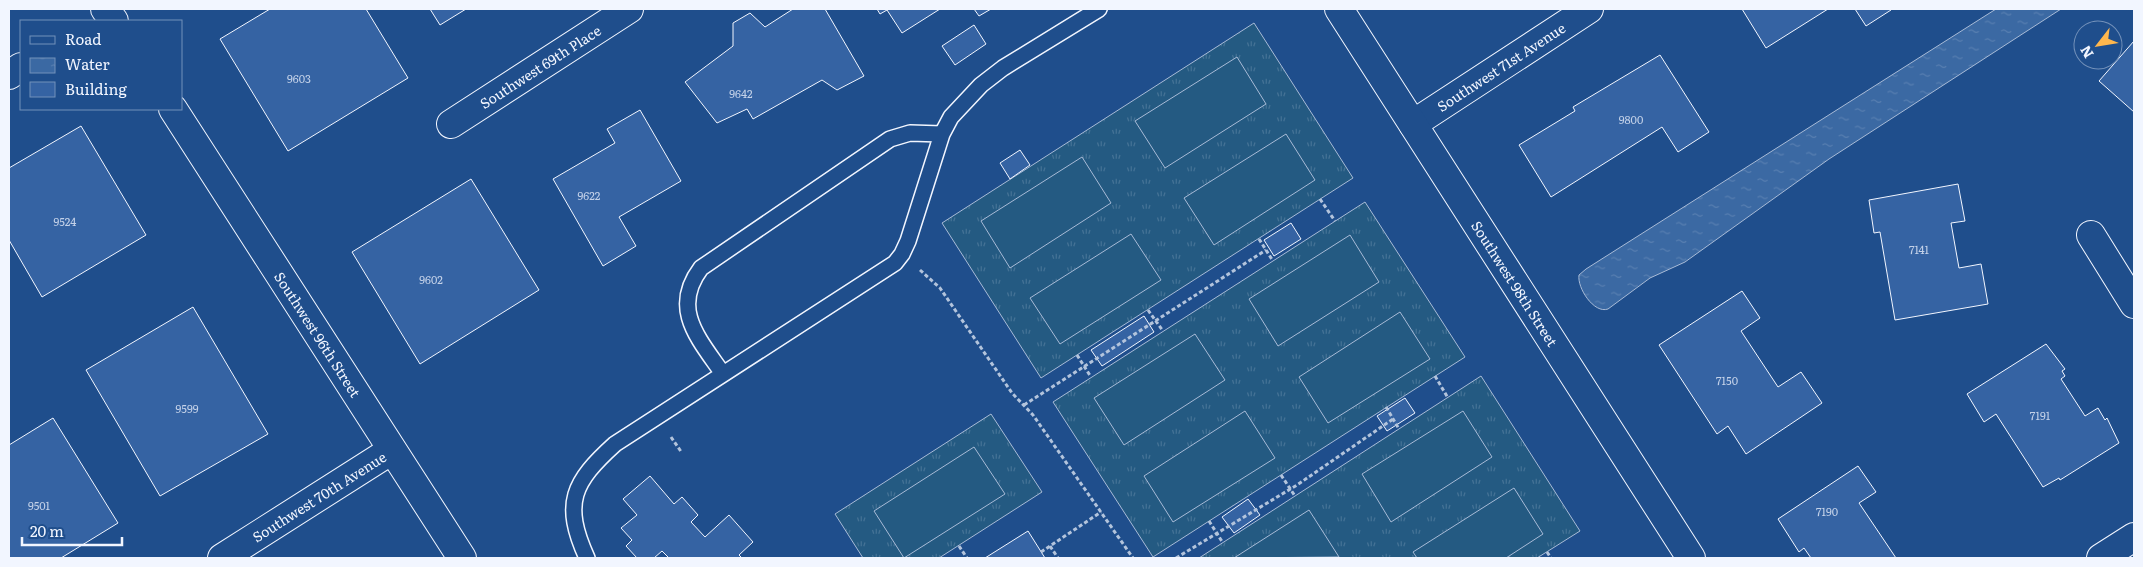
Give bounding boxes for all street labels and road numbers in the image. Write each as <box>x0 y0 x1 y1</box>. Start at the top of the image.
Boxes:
street label: Southwest 71st Avenue <box>1433 17 1569 116</box>
street label: Southwest 69th Place <box>476 20 604 113</box>
street label: Southwest 98th Street <box>1467 217 1563 351</box>
street label: Southwest 96th Street <box>270 268 366 401</box>
street label: Southwest 70th Avenue <box>248 446 390 546</box>

